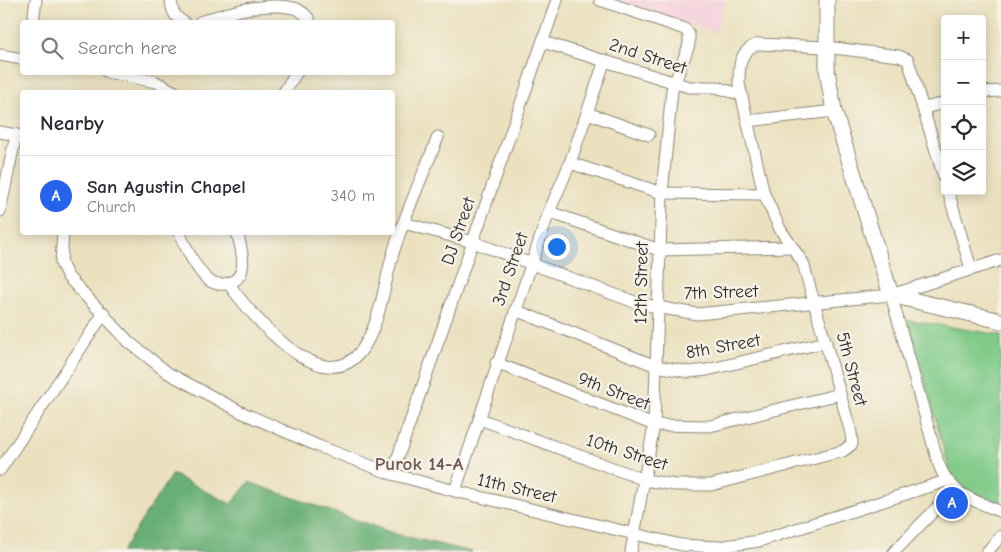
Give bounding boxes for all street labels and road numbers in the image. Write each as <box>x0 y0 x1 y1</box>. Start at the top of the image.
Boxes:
street label: 2nd Street <box>607 34 690 79</box>
street label: DJ Street <box>437 194 480 268</box>
street label: 3rd Street <box>488 229 533 309</box>
street label: 12th Street <box>630 241 653 324</box>
street label: 7th Street <box>683 281 759 304</box>
street label: 8th Street <box>684 329 763 363</box>
street label: 5th Street <box>832 330 872 409</box>
street label: 9th Street <box>575 368 654 415</box>
street label: 10th Street <box>584 430 671 476</box>
street label: 11th Street <box>475 469 559 508</box>

